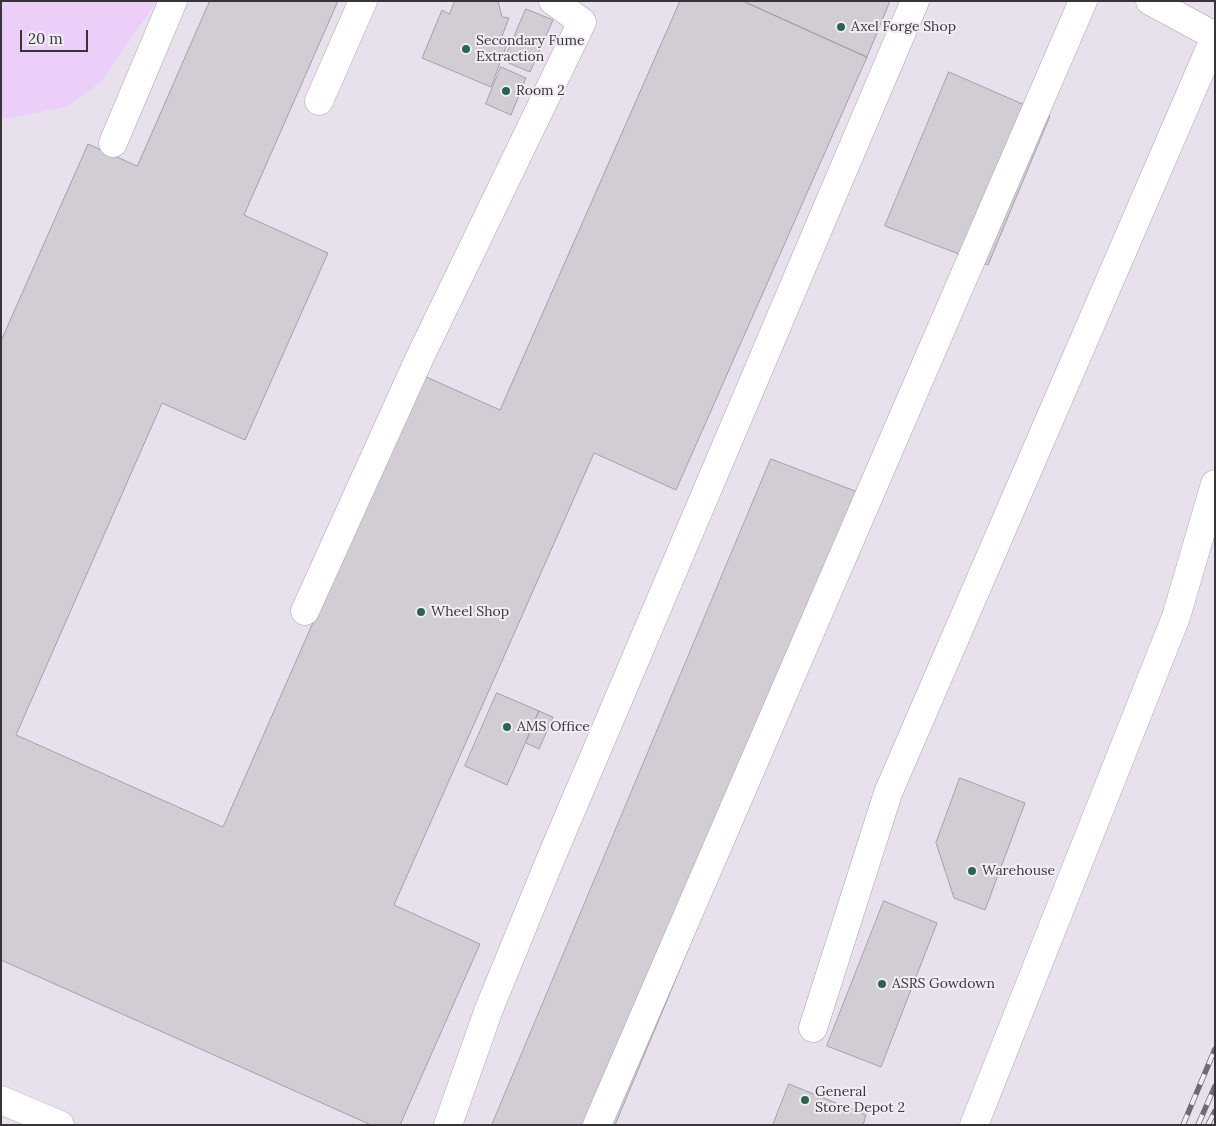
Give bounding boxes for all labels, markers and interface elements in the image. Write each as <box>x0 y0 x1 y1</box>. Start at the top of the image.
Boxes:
place label: Axel Forge Shop <box>851 19 956 35</box>
scale bar <box>22 20 90 52</box>
marker: Axel Forge Shop <box>835 21 847 33</box>
text: 20 m <box>28 29 63 48</box>
place label: Secondary Fume Extraction <box>476 33 584 65</box>
marker: Secondary Fume Extraction <box>460 43 472 55</box>
place label: Room 2 <box>516 83 565 99</box>
marker: Room 2 <box>500 85 512 97</box>
place label: Wheel Shop <box>431 604 509 620</box>
marker: Wheel Shop <box>415 606 427 618</box>
place label: AMS Office <box>517 719 590 735</box>
marker: AMS Office <box>501 721 513 733</box>
place label: Warehouse <box>982 863 1055 879</box>
marker: Warehouse <box>966 865 978 877</box>
place label: ASRS Gowdown <box>892 976 995 992</box>
marker: ASRS Gowdown <box>876 978 888 990</box>
place label: General Store Depot 2 <box>815 1084 905 1116</box>
marker: General Store Depot 2 <box>799 1094 811 1106</box>

